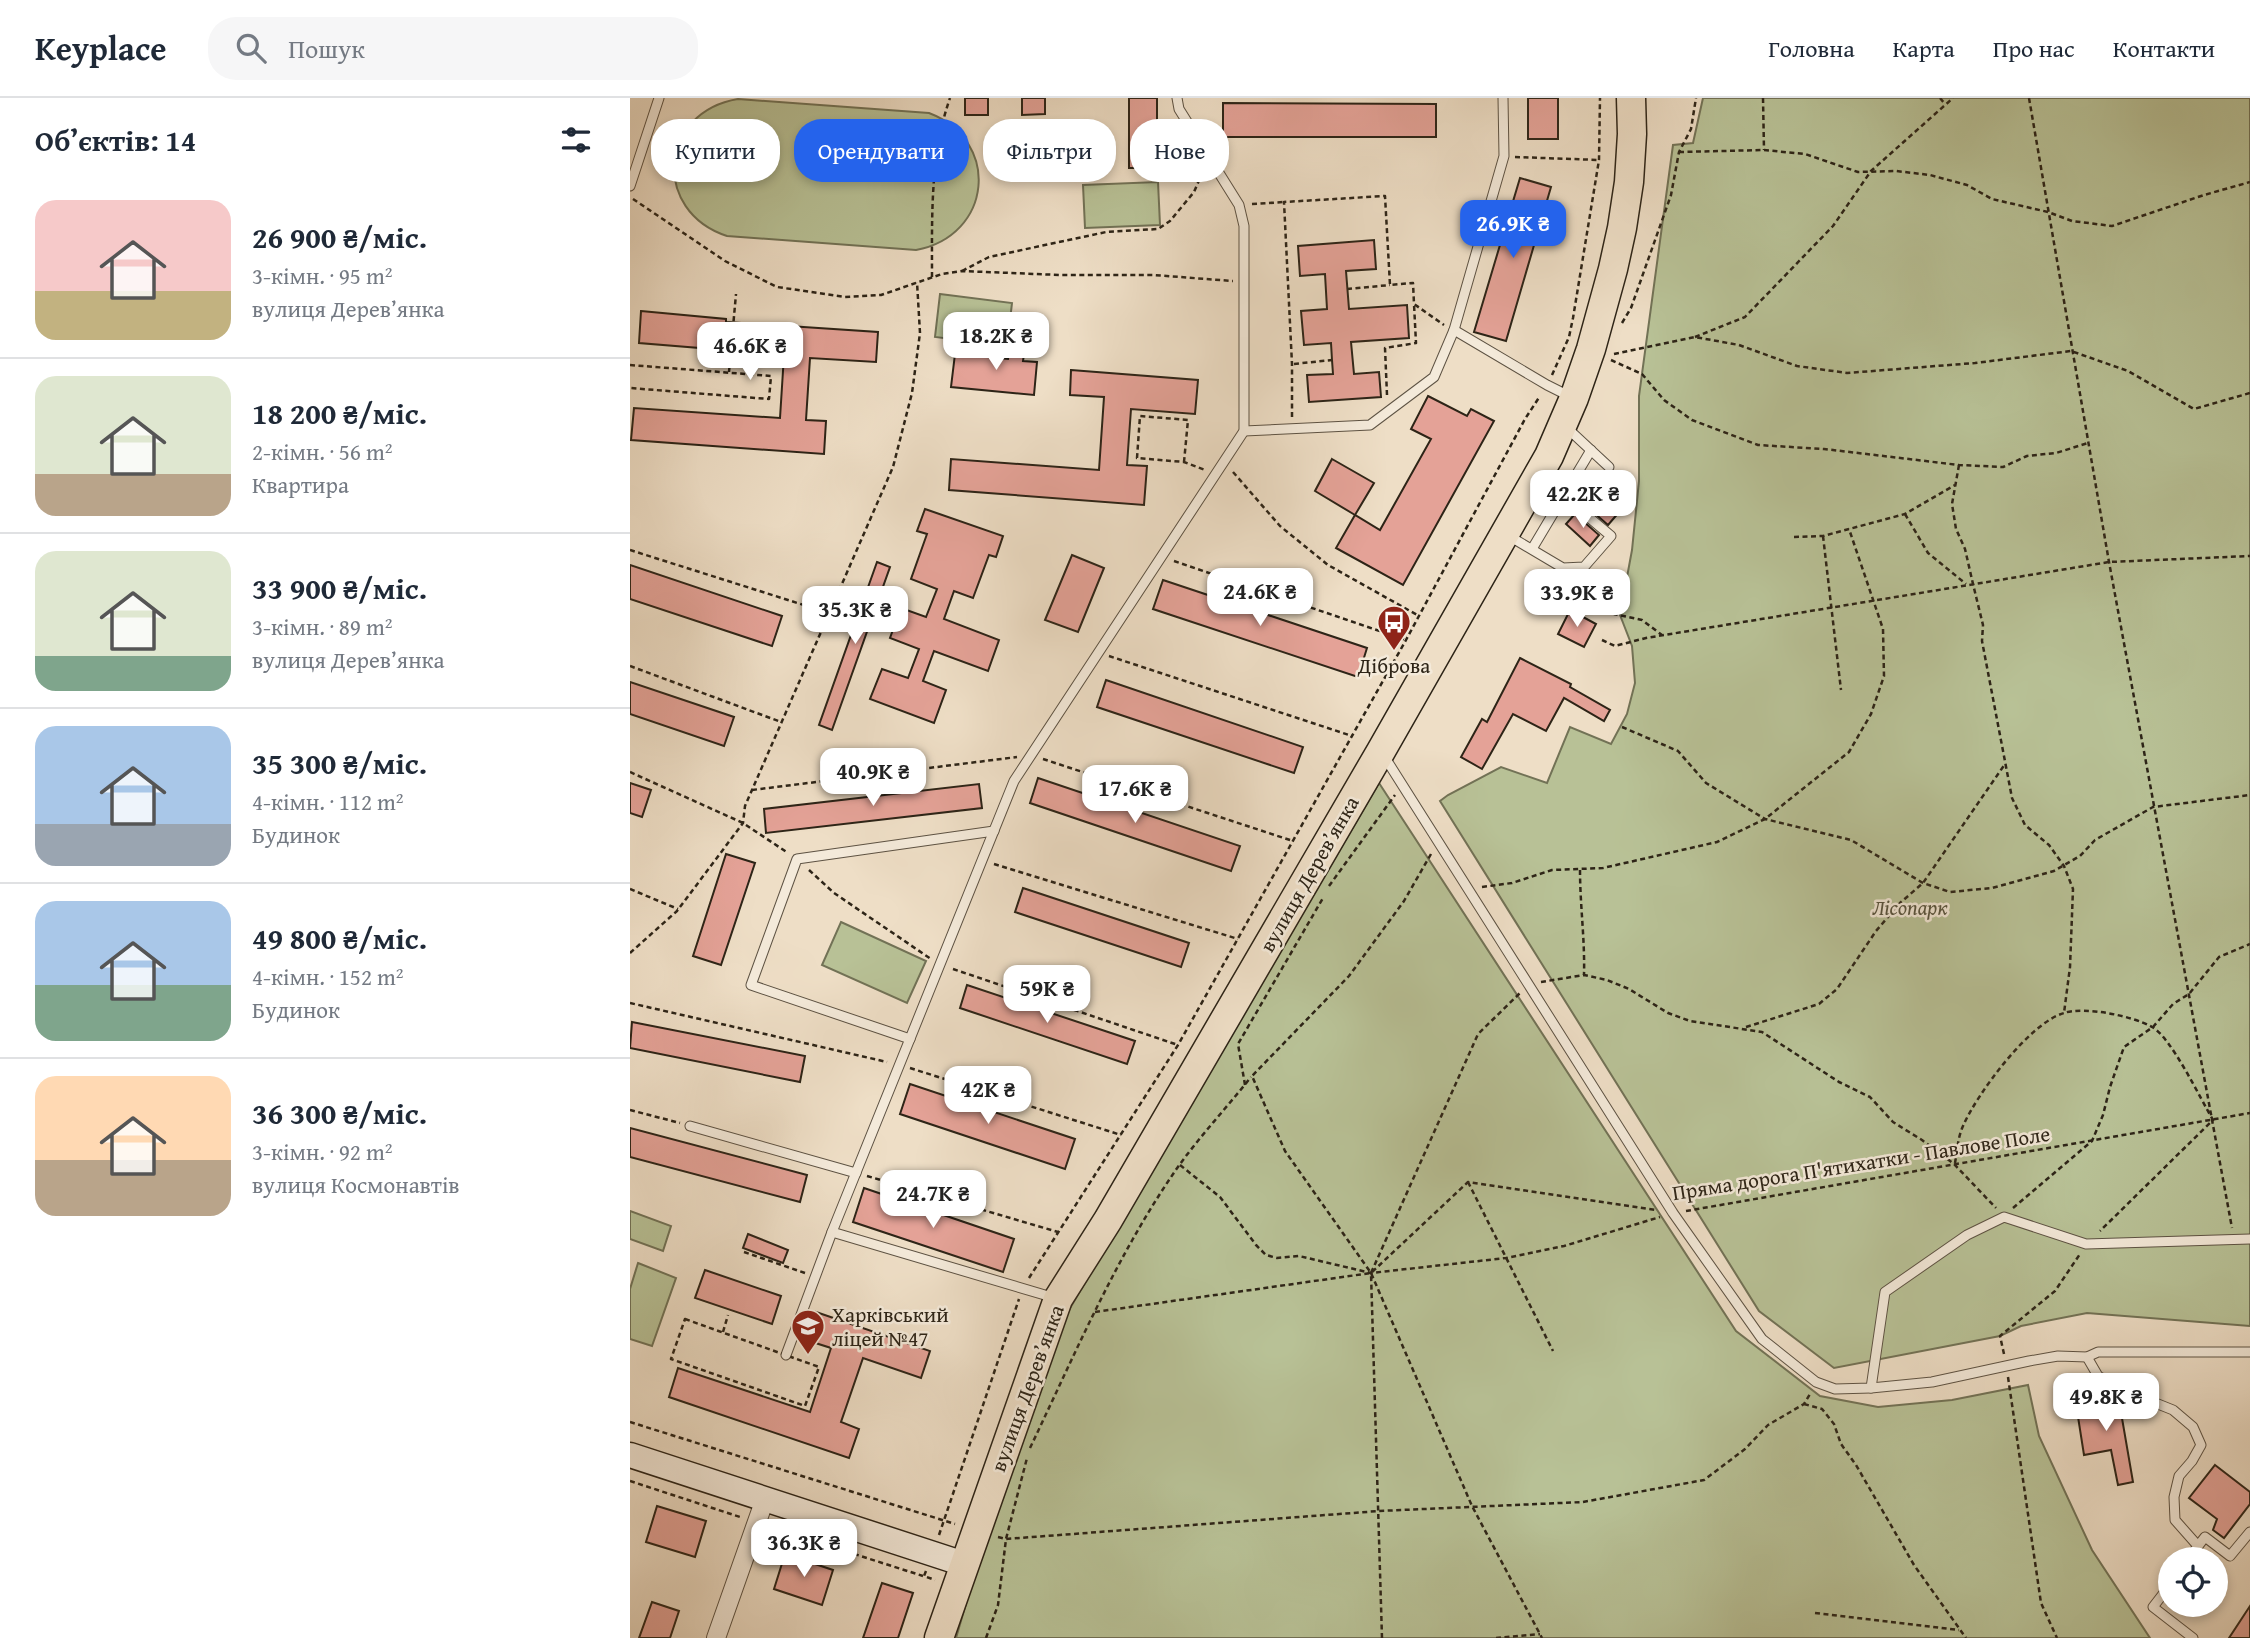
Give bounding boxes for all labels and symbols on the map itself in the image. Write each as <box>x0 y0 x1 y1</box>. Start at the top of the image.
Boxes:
pin: 26.9K ₴ <box>1448 200 1578 260</box>
pin: 18.2K ₴ <box>931 313 1061 372</box>
pin: 46.6K ₴ <box>685 322 815 382</box>
pin: 42.2K ₴ <box>1518 470 1648 530</box>
pin: 24.6K ₴ <box>1195 568 1325 628</box>
pin: 33.9K ₴ <box>1512 570 1642 629</box>
pin: 35.3K ₴ <box>790 587 920 646</box>
bus stop icon: Діброва <box>1375 603 1413 652</box>
place label: Діброва <box>1357 650 1430 681</box>
pin: 40.9K ₴ <box>808 748 938 808</box>
pin: 17.6K ₴ <box>1070 766 1200 825</box>
street label: вулиця Дерев’янка <box>1252 790 1366 958</box>
park label: Лісопарк <box>1872 892 1948 923</box>
pin: 59K ₴ <box>998 965 1096 1025</box>
pin: 42K ₴ <box>939 1066 1037 1126</box>
street label: Пряма дорога П'ятихатки - Павлове Поле <box>1670 1118 2052 1208</box>
pin: 24.7K ₴ <box>868 1170 998 1230</box>
place label: Харківський ліцей №47 <box>832 1299 949 1354</box>
street label: вулиця Дерев’янка <box>982 1300 1072 1476</box>
school or university icon: Харківський ліцей №47 <box>789 1307 827 1356</box>
pin: 49.8K ₴ <box>2041 1374 2171 1433</box>
pin: 36.3K ₴ <box>739 1520 869 1579</box>

